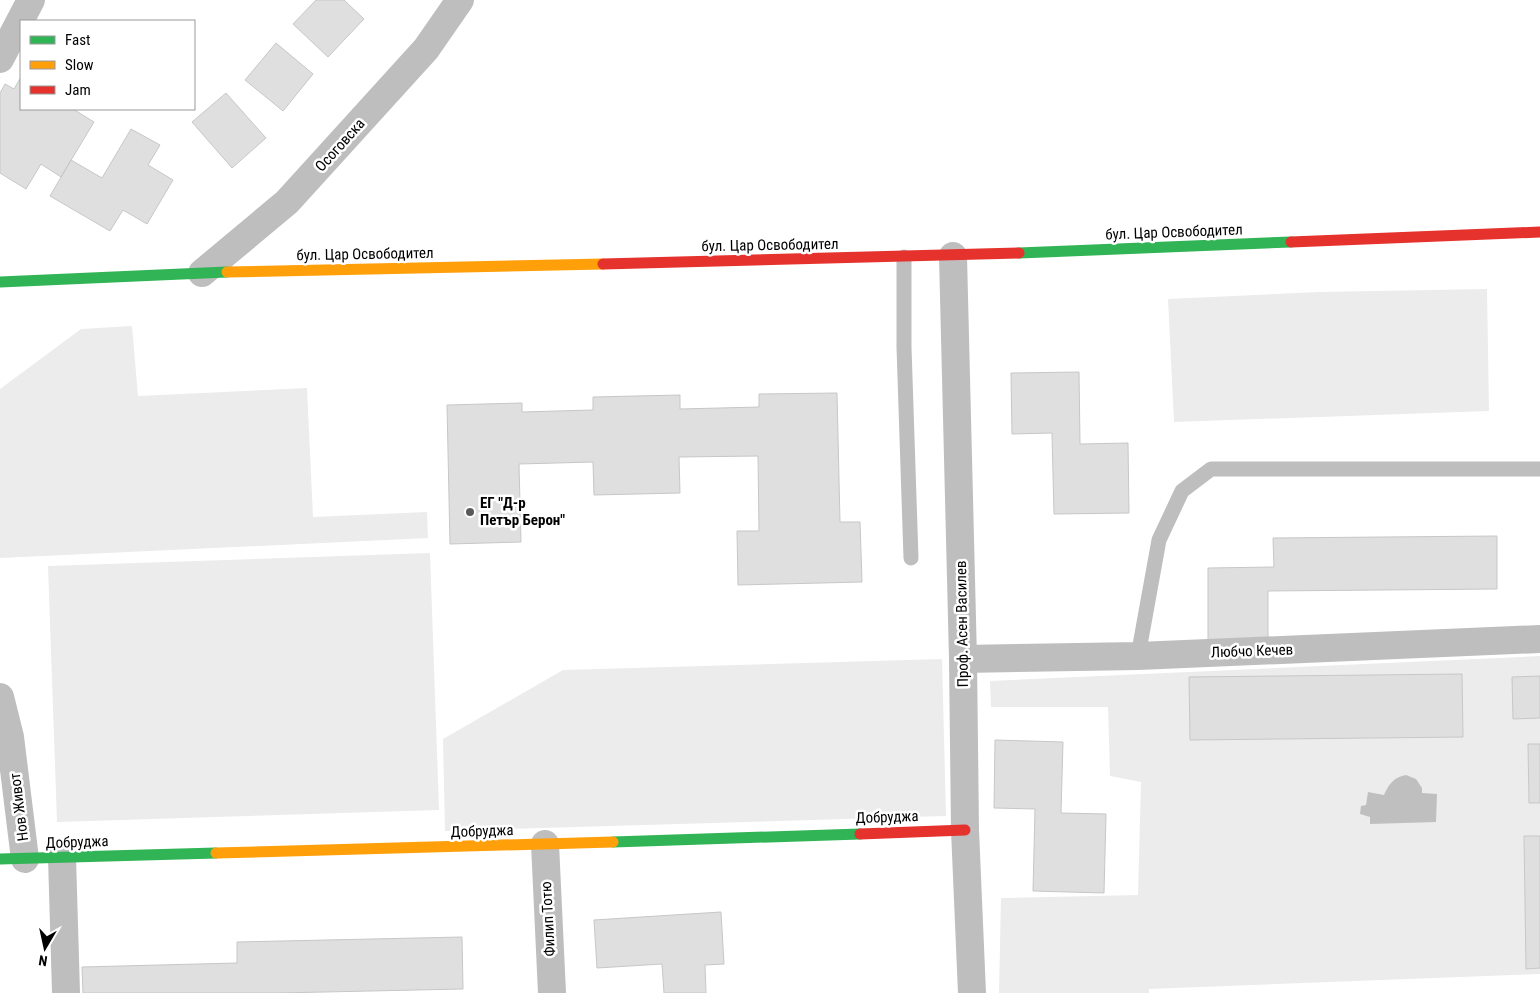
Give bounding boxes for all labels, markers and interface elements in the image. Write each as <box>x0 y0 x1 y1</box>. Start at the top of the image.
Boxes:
legend <box>20 20 195 110</box>
text: Fast <box>65 31 90 49</box>
text: Slow <box>65 56 94 74</box>
text: Jam <box>65 81 91 99</box>
street label: Осоговска <box>311 115 369 175</box>
street label: бул. Цар Освободител <box>1105 221 1243 243</box>
street label: бул. Цар Освободител <box>701 235 839 255</box>
street label: бул. Цар Освободител <box>296 244 434 264</box>
place label: ЕГ "Д-р Петър Берон" <box>480 494 565 529</box>
marker: ЕГ "Д-р Петър Берон" <box>464 506 476 518</box>
street label: Проф. Асен Василев <box>952 560 972 688</box>
street label: Любчо Кечев <box>1211 641 1293 661</box>
street label: Нов Живот <box>6 772 32 842</box>
street label: Добруджа <box>855 807 919 827</box>
street label: Добруджа <box>450 821 514 841</box>
street label: Добруджа <box>45 832 109 852</box>
street label: Филип Тотю <box>537 881 559 957</box>
north arrow <box>20 923 70 973</box>
text: N <box>37 952 48 969</box>

